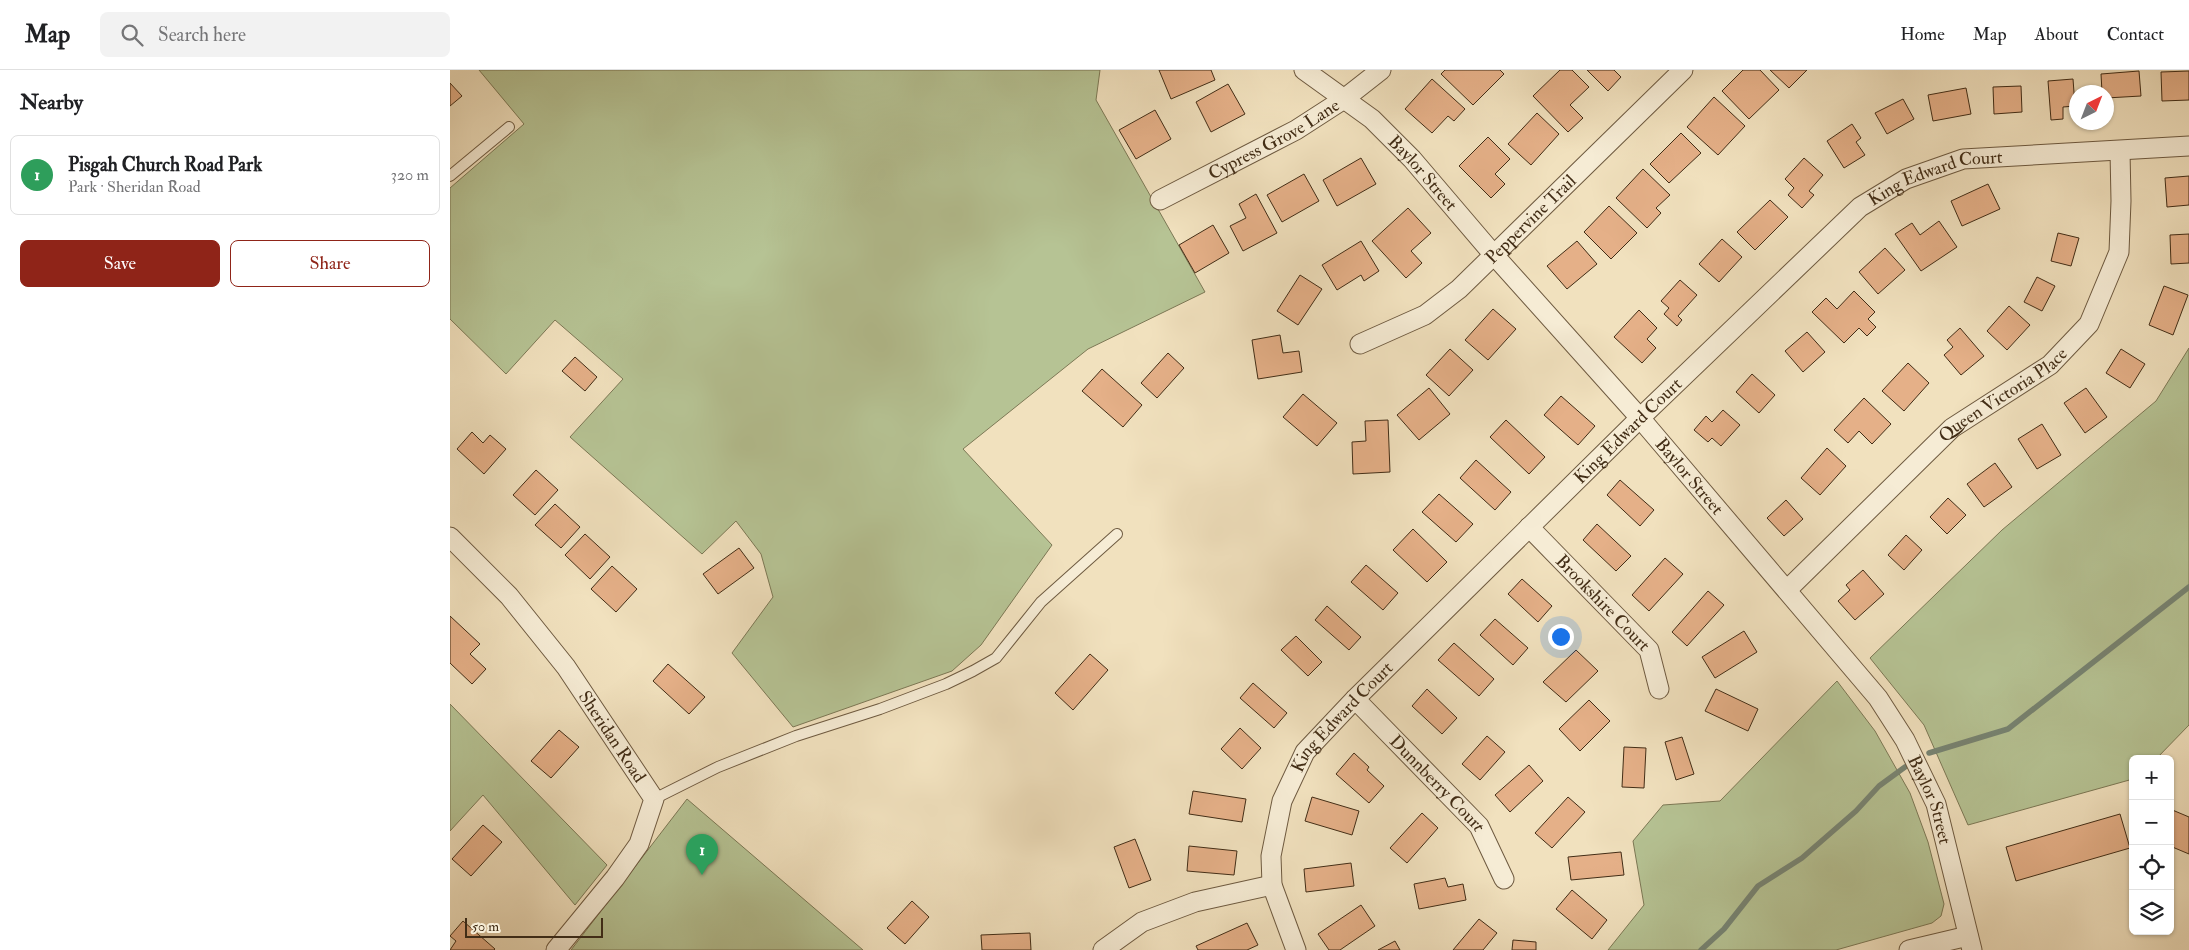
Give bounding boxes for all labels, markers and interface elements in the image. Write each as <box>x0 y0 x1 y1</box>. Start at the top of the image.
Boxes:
search box <box>100 12 450 57</box>
text: Map <box>25 19 70 50</box>
icon: search <box>118 21 146 49</box>
text: Search here <box>158 23 246 47</box>
text: Home <box>1900 23 1945 46</box>
text: Map <box>1973 23 2007 46</box>
text: About <box>2035 23 2079 46</box>
text: Contact <box>2107 23 2164 46</box>
north arrow <box>2069 85 2114 130</box>
text: Nearby <box>20 89 83 116</box>
street label: Cypress Grove Lane <box>1204 93 1344 185</box>
street label: Baylor Street <box>1383 130 1463 216</box>
street label: King Edward Court <box>1864 145 2003 211</box>
text: Pisgah Church Road Park <box>68 153 262 177</box>
text: 1 <box>34 165 40 185</box>
text: 320 m <box>391 165 429 185</box>
street label: Peppervine Trail <box>1480 169 1581 269</box>
text: Park · Sheridan Road <box>68 177 201 197</box>
button: Save <box>20 240 220 287</box>
button: Share <box>230 240 430 287</box>
street label: Queen Victoria Place <box>1933 342 2073 447</box>
street label: King Edward Court <box>1569 372 1687 489</box>
street label: Baylor Street <box>1650 433 1729 520</box>
street label: Brookshire Court <box>1551 550 1655 656</box>
your location <box>1548 624 1574 650</box>
street label: King Edward Court <box>1286 656 1398 776</box>
street label: Sheridan Road <box>574 686 651 787</box>
street label: Dunnberry Court <box>1385 730 1491 835</box>
street label: Baylor Street <box>1903 751 1957 847</box>
map controls <box>2129 755 2174 935</box>
button: + <box>2129 755 2174 800</box>
button: − <box>2129 800 2174 845</box>
pin: 1 <box>686 834 718 875</box>
button: locate <box>2129 845 2174 890</box>
button: layers <box>2129 890 2174 935</box>
scale bar <box>465 915 602 938</box>
text: 50 m <box>472 918 499 935</box>

